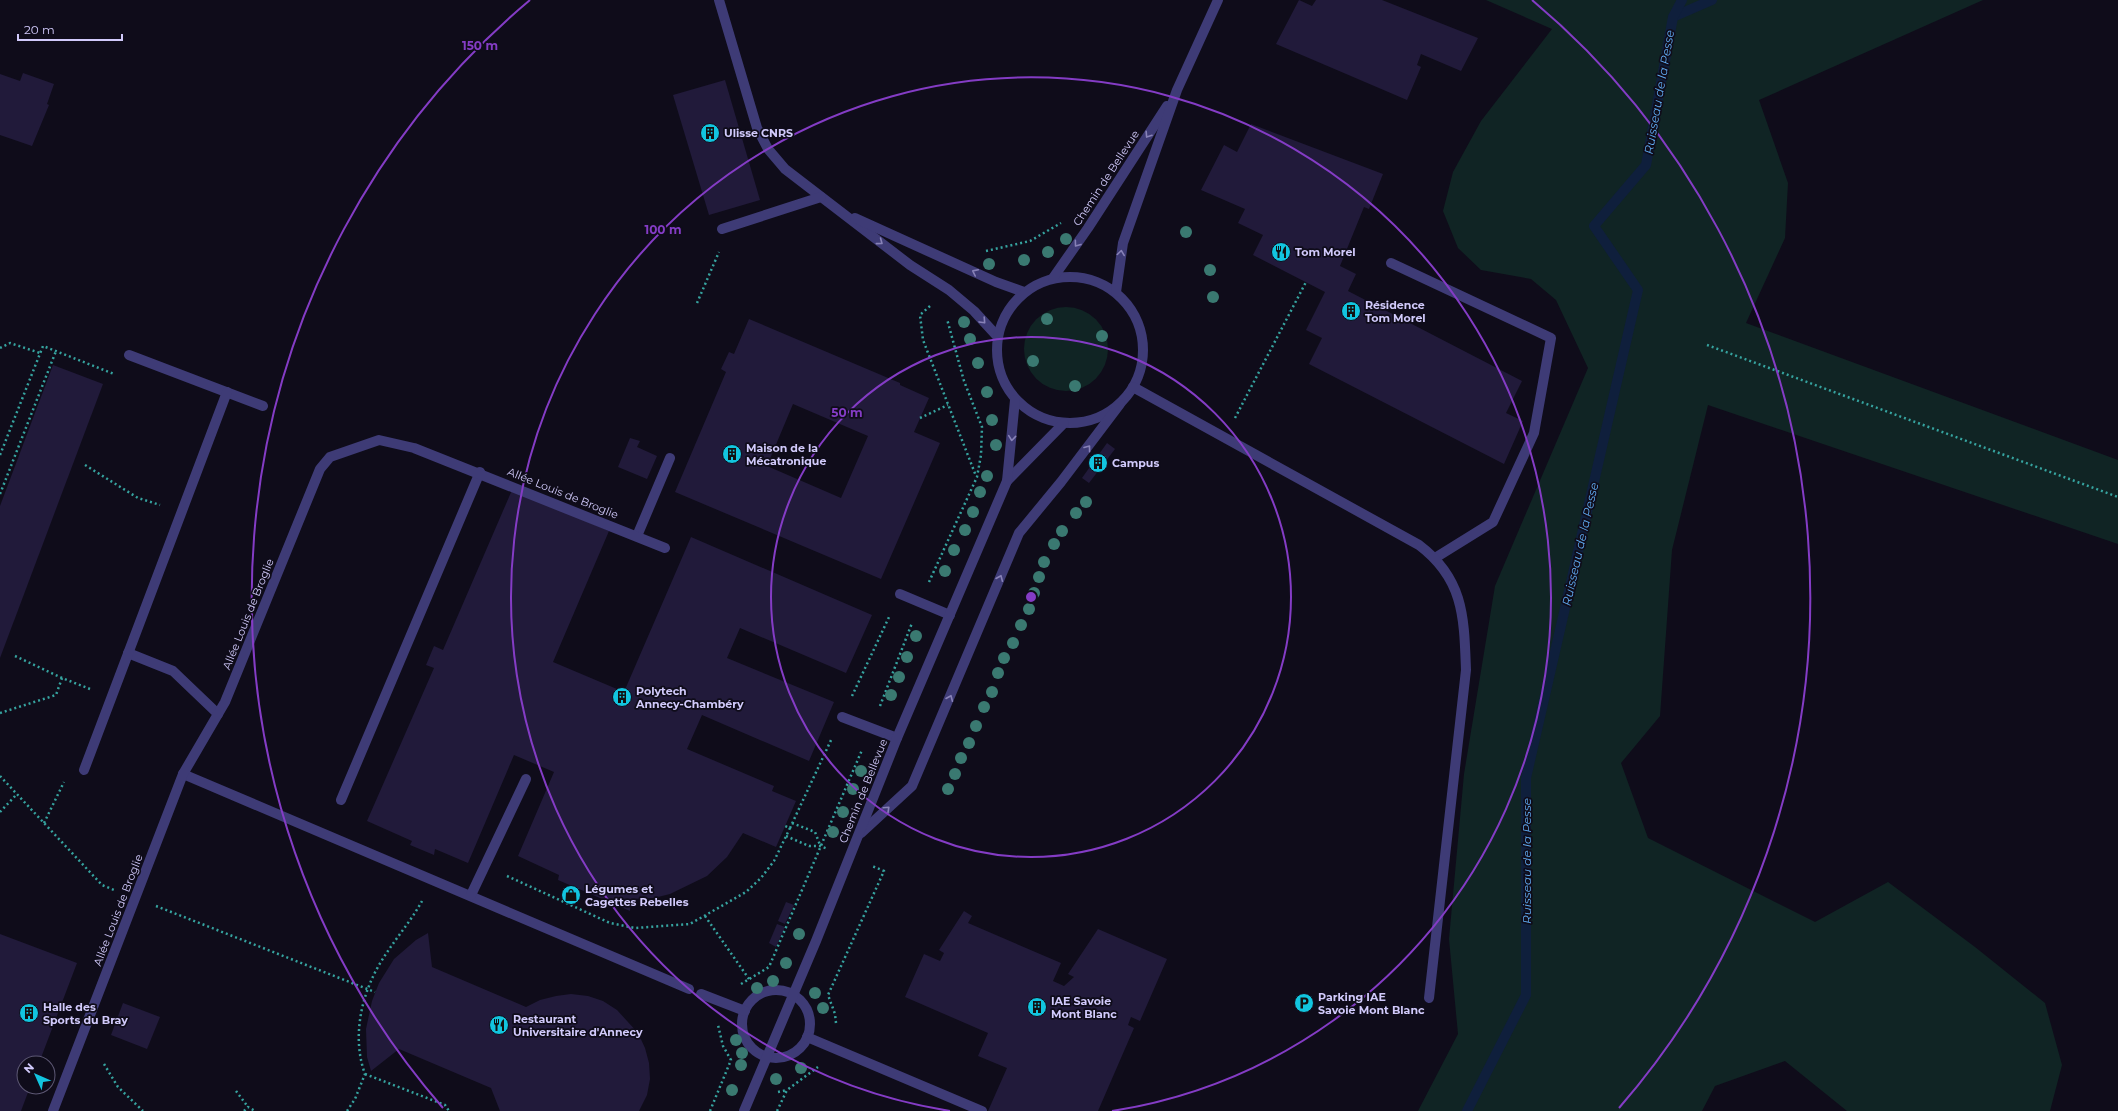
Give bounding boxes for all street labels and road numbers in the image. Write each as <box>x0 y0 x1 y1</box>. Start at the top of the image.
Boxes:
street label: Chemin de Bellevue <box>1070 127 1142 228</box>
street label: Allée Louis de Broglie <box>505 464 621 522</box>
street label: Allée Louis de Broglie <box>219 556 277 672</box>
street label: Chemin de Bellevue <box>836 736 890 845</box>
street label: Allée Louis de Broglie <box>90 852 146 968</box>

